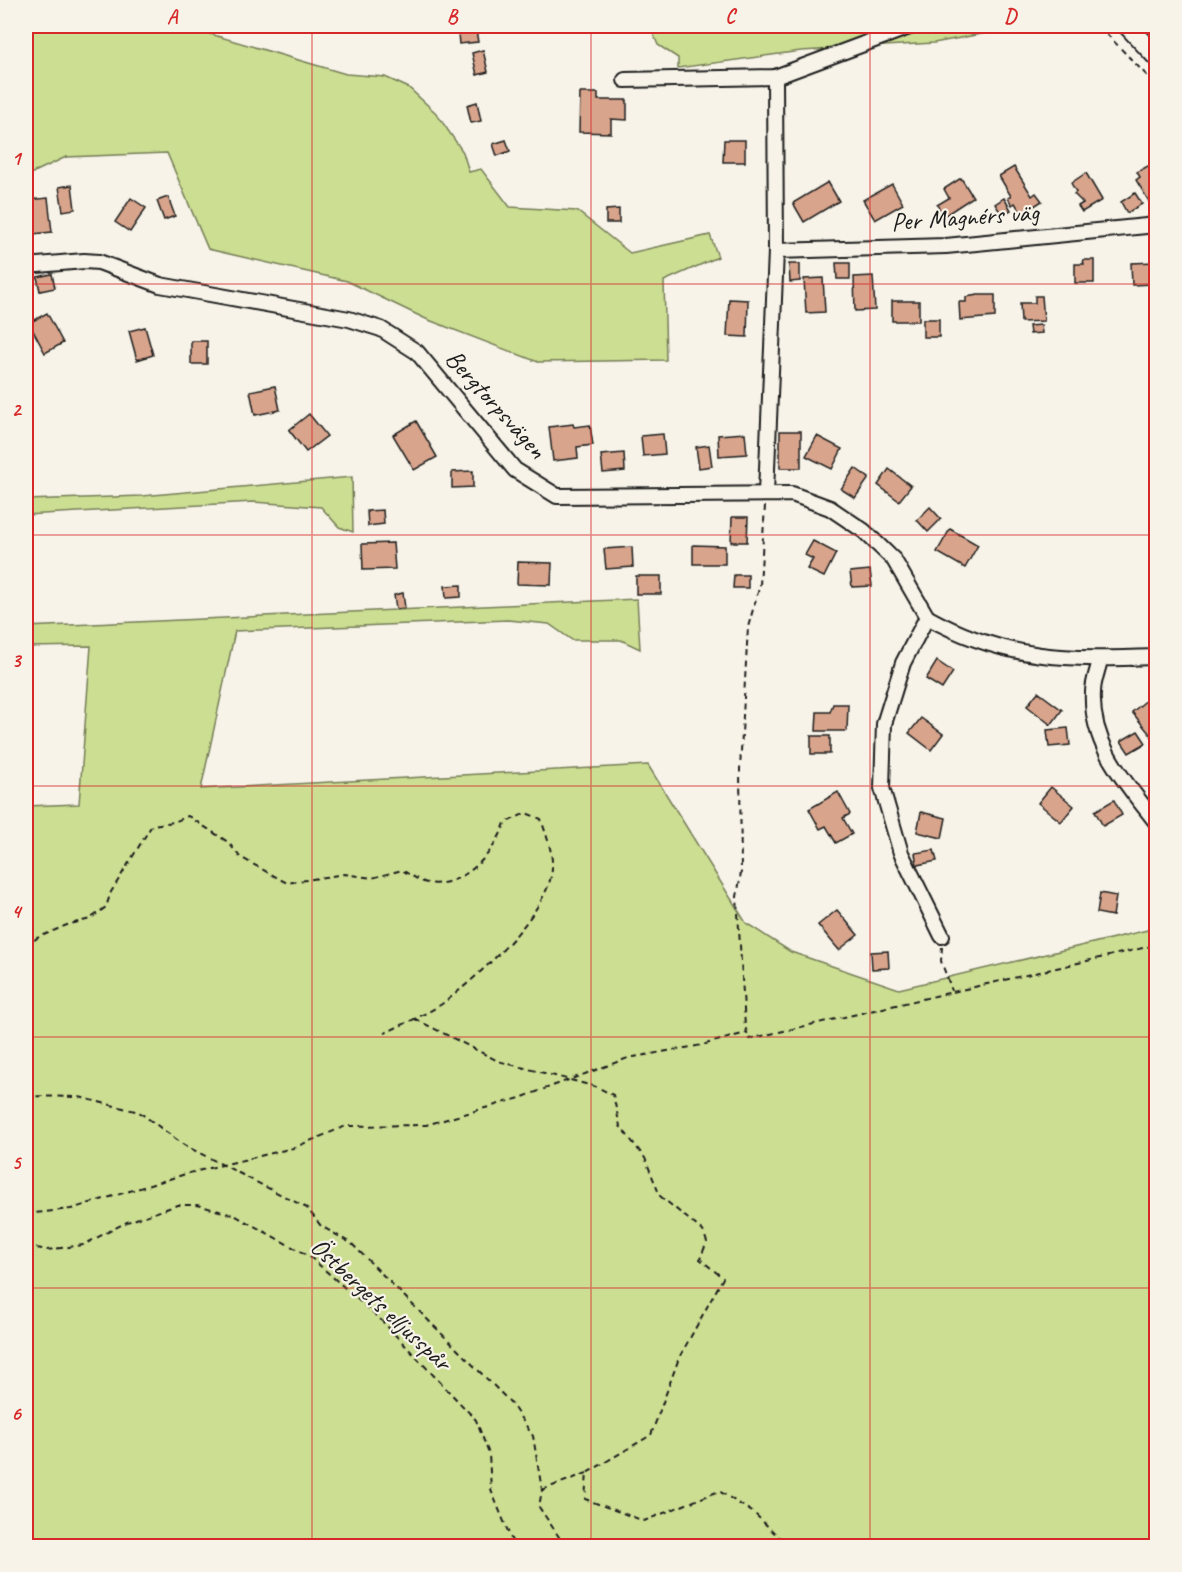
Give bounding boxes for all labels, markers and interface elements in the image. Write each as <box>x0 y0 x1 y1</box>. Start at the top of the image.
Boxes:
text: A <box>167 4 179 29</box>
text: B <box>447 4 459 29</box>
text: C <box>725 4 737 29</box>
text: D <box>1004 4 1018 29</box>
text: 1 <box>12 146 23 171</box>
street label: Per Magnérs väg <box>890 195 1042 239</box>
street label: Bergtorpsvägen <box>438 343 554 466</box>
text: 2 <box>12 397 23 422</box>
text: 3 <box>12 648 23 673</box>
text: 4 <box>12 899 24 924</box>
text: 5 <box>12 1150 23 1175</box>
street label: Östbergets elljusspår <box>304 1230 460 1380</box>
text: 6 <box>11 1401 22 1426</box>

